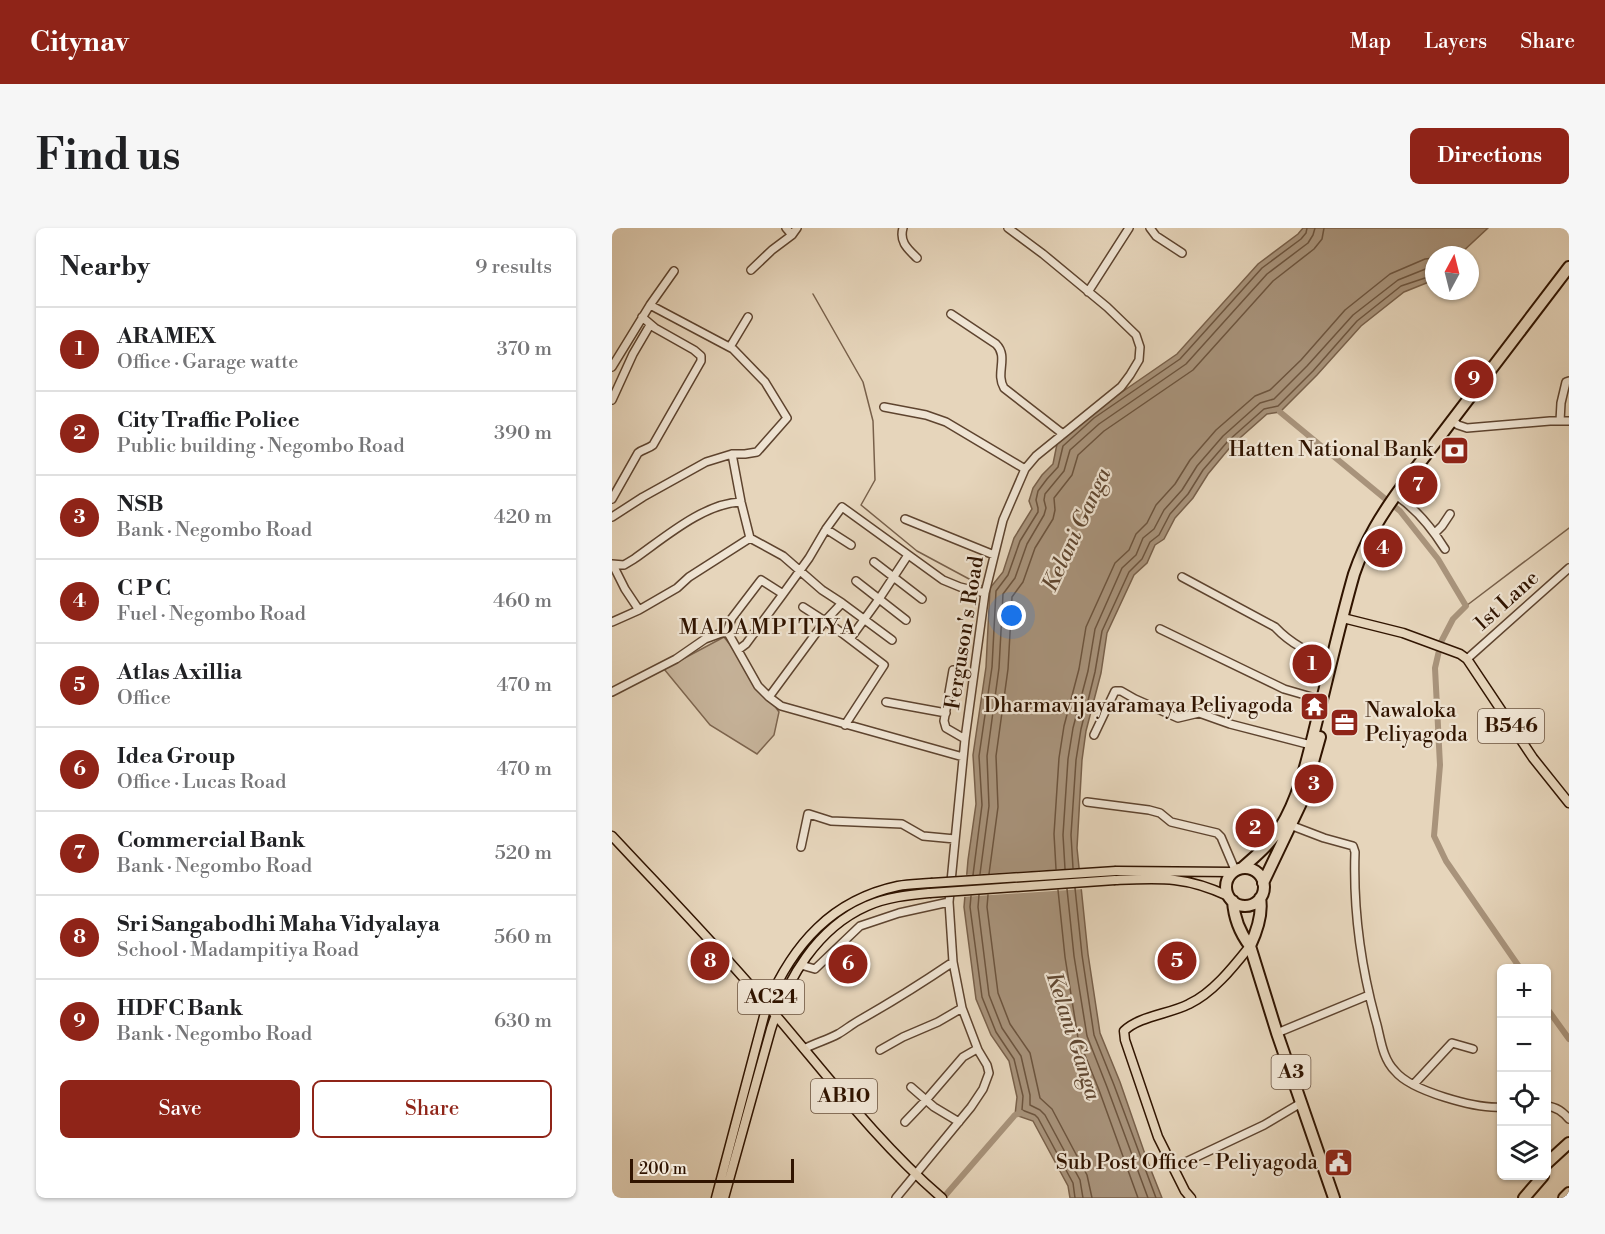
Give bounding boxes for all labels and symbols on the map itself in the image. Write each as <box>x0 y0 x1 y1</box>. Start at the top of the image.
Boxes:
north arrow <box>1425 246 1479 300</box>
pin: 9 <box>1454 356 1494 402</box>
bank icon: Hatten National Bank <box>1438 434 1470 466</box>
place label: Hatten National Bank <box>1229 437 1434 463</box>
pin: 7 <box>1398 462 1438 508</box>
water label: Kelani Ganga <box>1037 463 1118 596</box>
pin: 4 <box>1364 526 1402 570</box>
street label: Ferguson's Road <box>940 554 990 712</box>
street label: 1st Lane <box>1469 565 1545 637</box>
your location <box>997 601 1026 630</box>
district label: MADAMPITIYA <box>679 614 857 641</box>
pin: 1 <box>1292 642 1332 686</box>
temple icon: Dharmavijayaramaya Peliyagoda <box>1298 690 1330 722</box>
place label: Dharmavijayaramaya Peliyagoda <box>984 693 1293 719</box>
place label: Nawaloka Peliyagoda <box>1365 698 1468 748</box>
office icon: Nawaloka Peliyagoda <box>1328 707 1360 739</box>
road number: B546 <box>1478 709 1544 743</box>
pin: 3 <box>1294 762 1334 806</box>
pin: 2 <box>1236 806 1274 850</box>
pin: 8 <box>690 938 730 984</box>
pin: 5 <box>1158 938 1196 984</box>
pin: 6 <box>828 942 868 986</box>
water label: Kelani Ganga <box>1040 969 1107 1104</box>
road number: AC24 <box>738 980 804 1014</box>
road number: A3 <box>1272 1055 1310 1089</box>
road number: AB10 <box>811 1079 877 1113</box>
public building icon: Sub Post Office - Peliyagoda <box>1323 1147 1355 1179</box>
place label: Sub Post Office - Peliyagoda <box>1056 1150 1318 1176</box>
scale bar <box>630 1156 794 1184</box>

